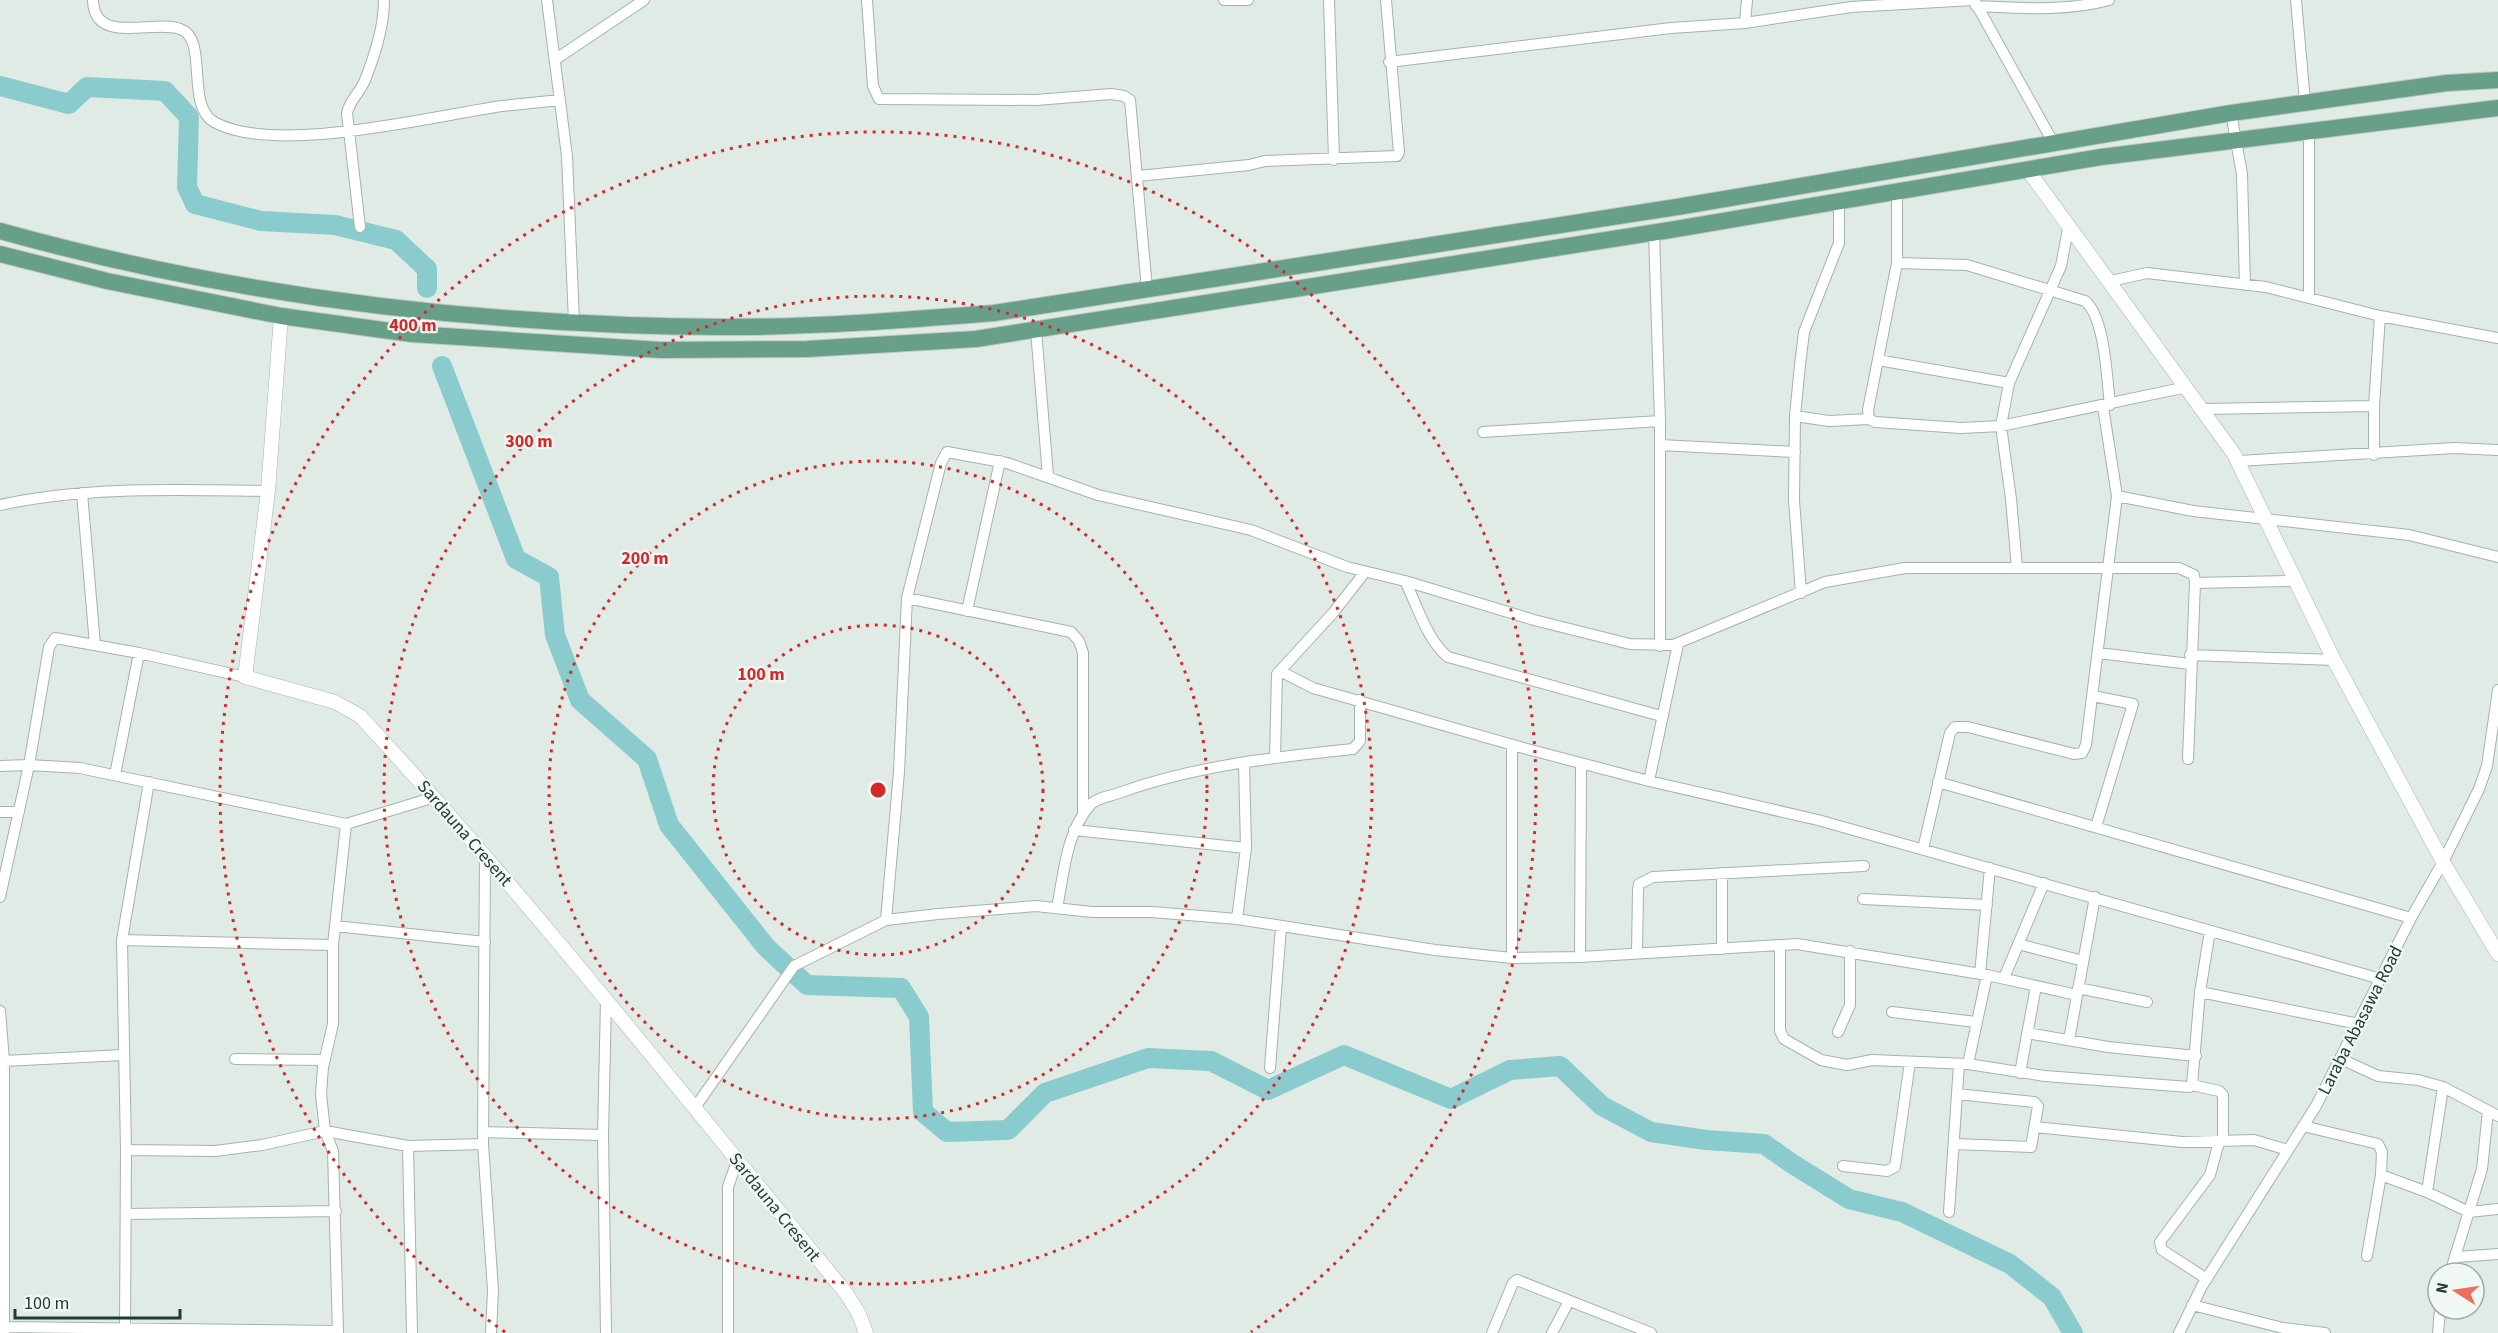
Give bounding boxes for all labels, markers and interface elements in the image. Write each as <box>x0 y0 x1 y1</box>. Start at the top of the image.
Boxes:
text: 400 m <box>389 313 437 338</box>
text: 300 m <box>505 429 553 454</box>
text: 200 m <box>621 546 669 571</box>
text: 100 m <box>737 662 785 687</box>
street label: Sardauna Cresent <box>411 775 518 892</box>
centre of rings <box>868 780 888 800</box>
street label: Laraba Abasawa Road <box>2312 941 2409 1099</box>
street label: Sardauna Cresent <box>723 1147 826 1267</box>
north arrow <box>2426 1261 2486 1321</box>
text: N <box>2430 1281 2454 1296</box>
scale bar <box>15 1282 180 1320</box>
text: 100 m <box>24 1291 69 1316</box>

